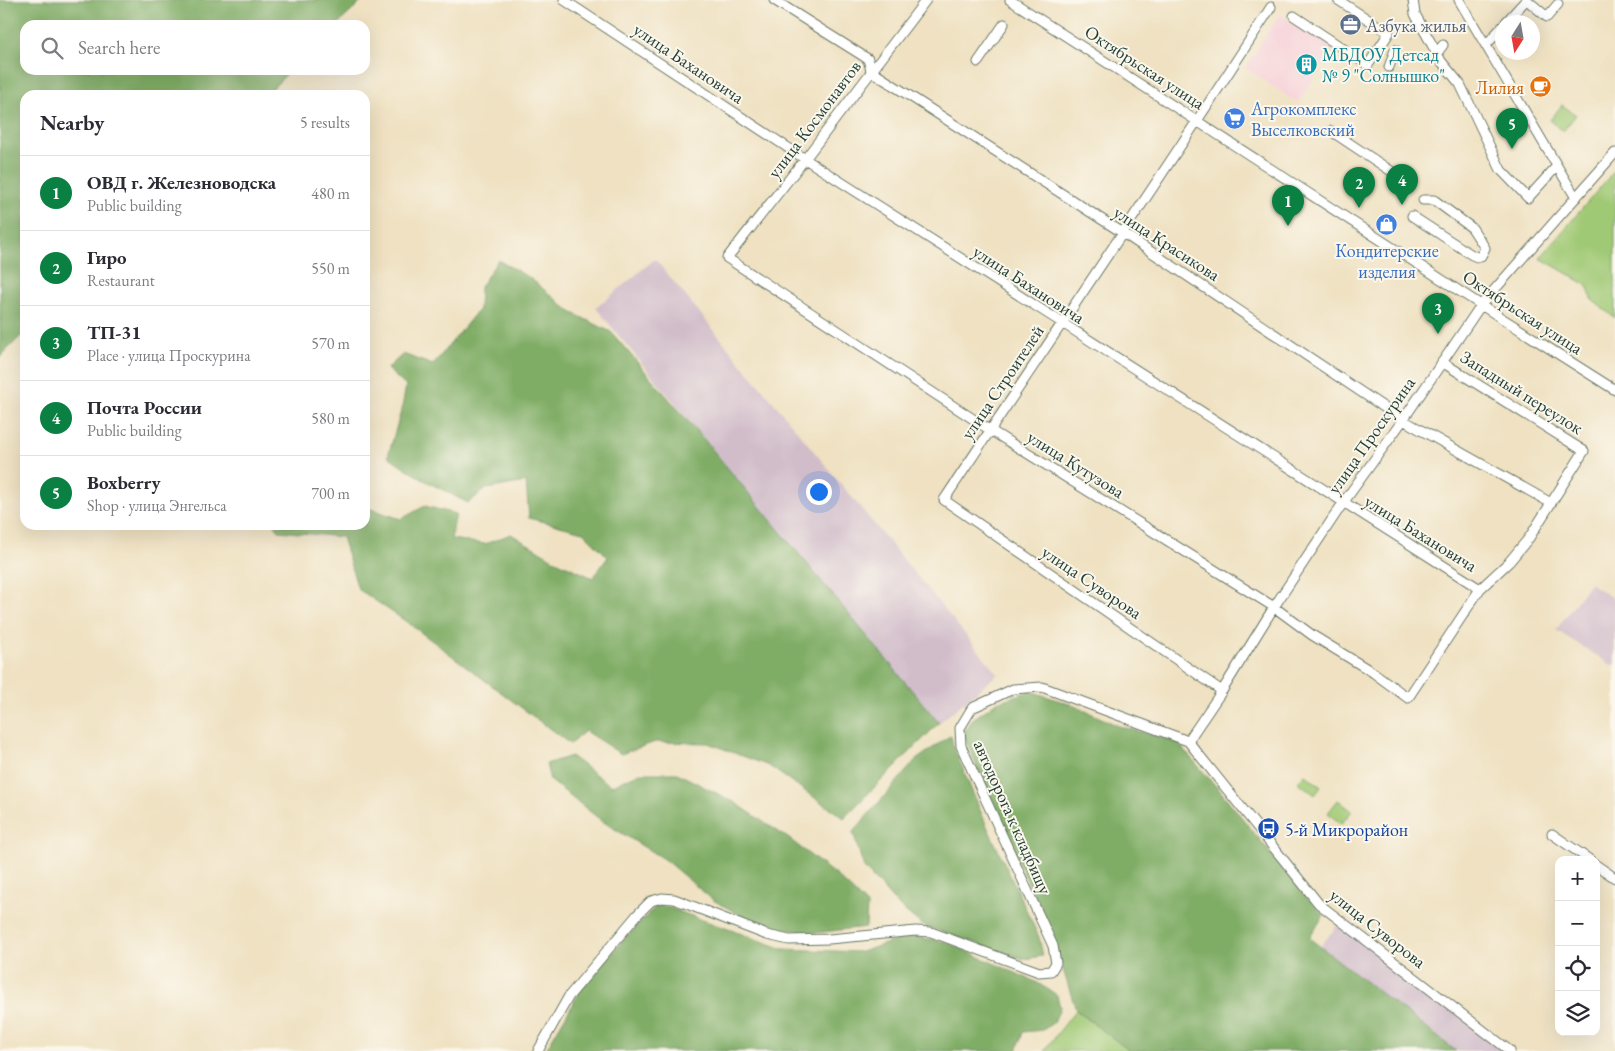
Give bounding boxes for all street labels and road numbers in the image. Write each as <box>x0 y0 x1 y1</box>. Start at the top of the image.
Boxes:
street label: улица Бахановича <box>629 17 749 109</box>
street label: Октябрьская улица <box>1081 20 1210 115</box>
street label: улица Космонавтов <box>762 55 866 182</box>
street label: улица Красикова <box>1109 200 1225 286</box>
street label: улица Бахановича <box>969 239 1090 329</box>
street label: Октябрьская улица <box>1459 265 1588 360</box>
street label: улица Строителей <box>955 320 1049 444</box>
street label: Западный переулок <box>1456 345 1588 439</box>
street label: улица Проскурина <box>1322 371 1420 498</box>
street label: улица Кутузова <box>1023 425 1130 503</box>
street label: улица Бахановича <box>1360 489 1482 577</box>
street label: улица Суворова <box>1038 540 1147 624</box>
street label: автодорога к кладбищу <box>969 736 1057 898</box>
street label: улица Суворова <box>1325 883 1431 973</box>

